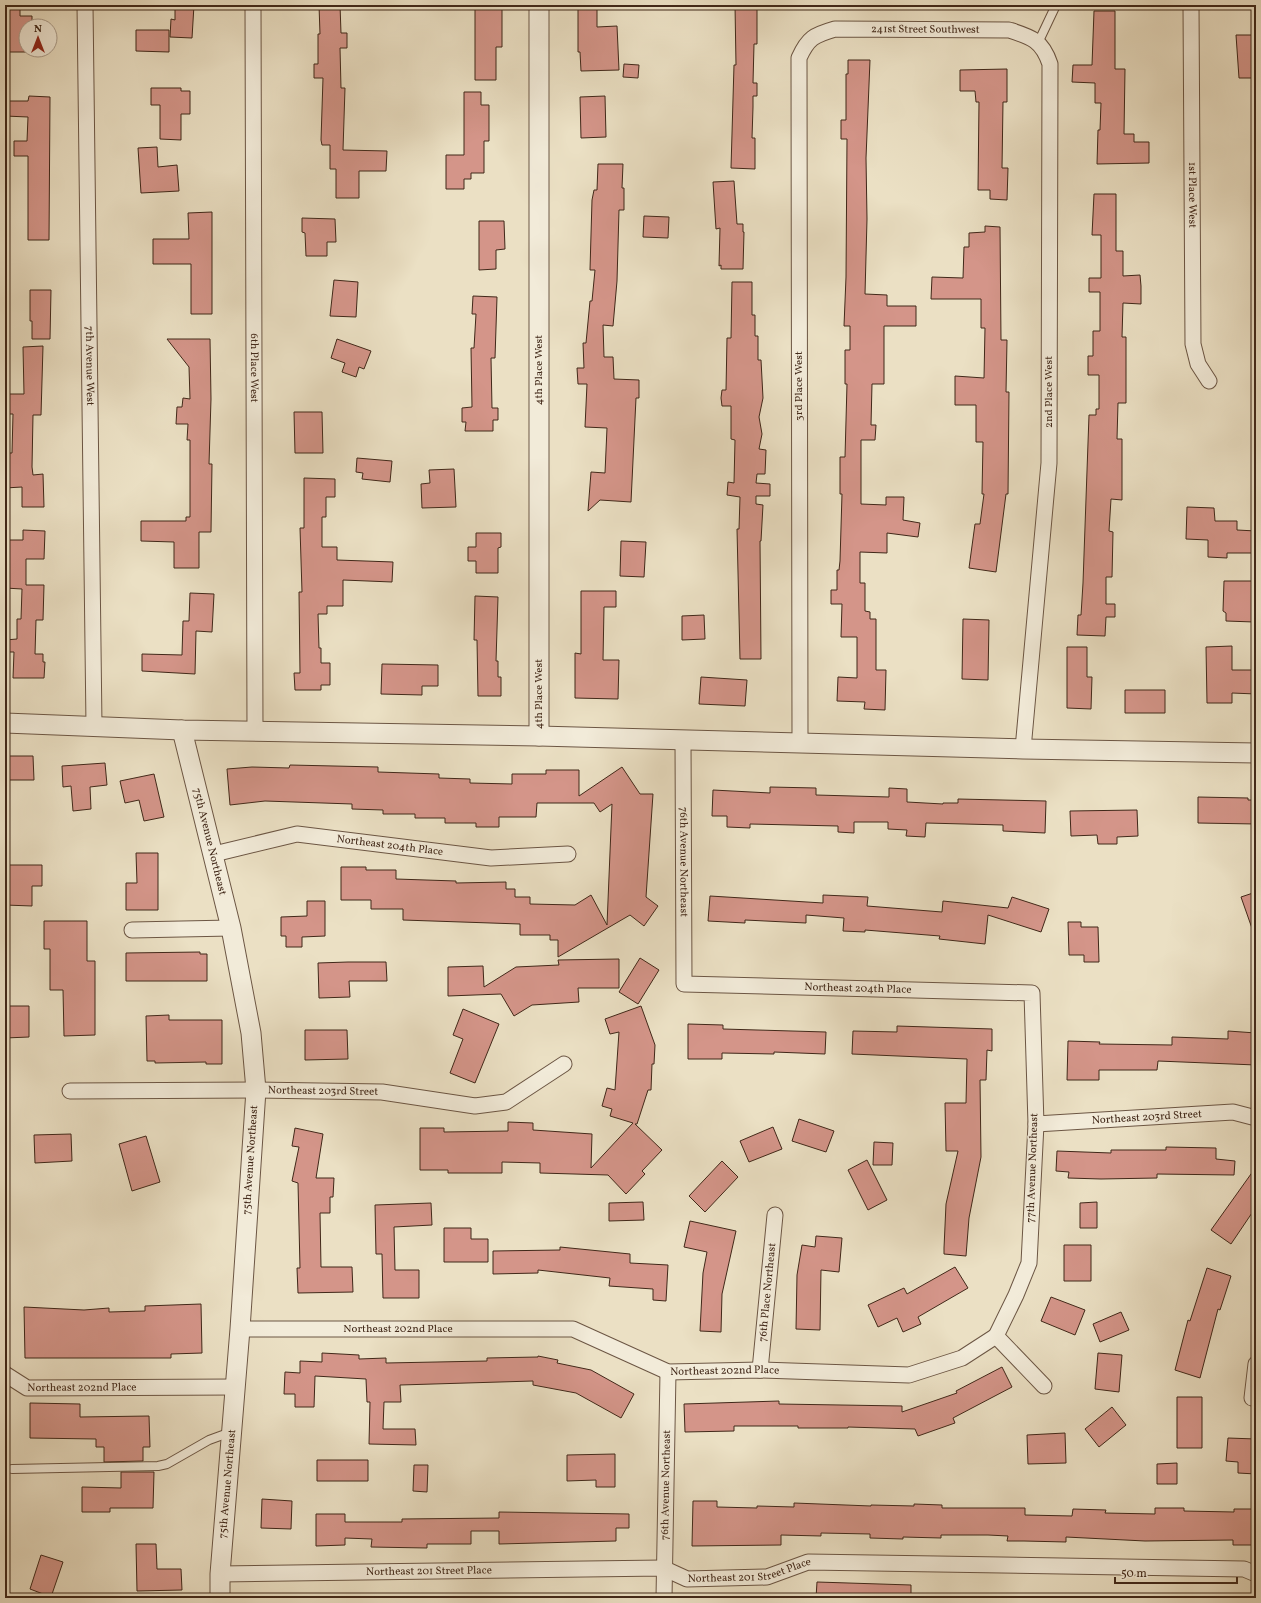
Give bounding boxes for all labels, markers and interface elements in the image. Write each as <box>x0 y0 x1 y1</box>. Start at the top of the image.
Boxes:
north arrow <box>18 18 58 58</box>
text: N <box>34 22 42 37</box>
street label: 241st Street Southwest <box>871 22 980 37</box>
street label: 1st Place West <box>1184 162 1200 228</box>
street label: 7th Avenue West <box>82 326 98 406</box>
street label: 6th Place West <box>246 333 262 403</box>
street label: 4th Place West <box>532 335 547 405</box>
street label: 3rd Place West <box>792 351 807 421</box>
street label: 2nd Place West <box>1042 356 1057 428</box>
street label: 4th Place West <box>532 659 547 729</box>
street label: 75th Avenue Northeast <box>189 786 230 897</box>
street label: 76th Avenue Northeast <box>676 807 691 917</box>
street label: Northeast 204th Place <box>336 831 444 860</box>
street label: Northeast 204th Place <box>804 980 912 997</box>
street label: Northeast 203rd Street <box>268 1083 378 1099</box>
street label: 75th Avenue Northeast <box>240 1105 262 1215</box>
street label: Northeast 203rd Street <box>1091 1106 1202 1128</box>
street label: 77th Avenue Northeast <box>1024 1113 1042 1223</box>
street label: 76th Place Northeast <box>755 1242 780 1343</box>
street label: Northeast 202nd Place <box>343 1322 453 1337</box>
street label: Northeast 202nd Place <box>670 1362 780 1379</box>
street label: Northeast 202nd Place <box>27 1380 137 1395</box>
street label: 75th Avenue Northeast <box>216 1429 240 1539</box>
street label: 76th Avenue Northeast <box>658 1430 674 1540</box>
street label: Northeast 201 Street Place <box>687 1554 811 1586</box>
scale bar <box>1115 1559 1237 1585</box>
street label: Northeast 201 Street Place <box>366 1563 492 1580</box>
text: 50 m <box>1121 1566 1147 1582</box>

